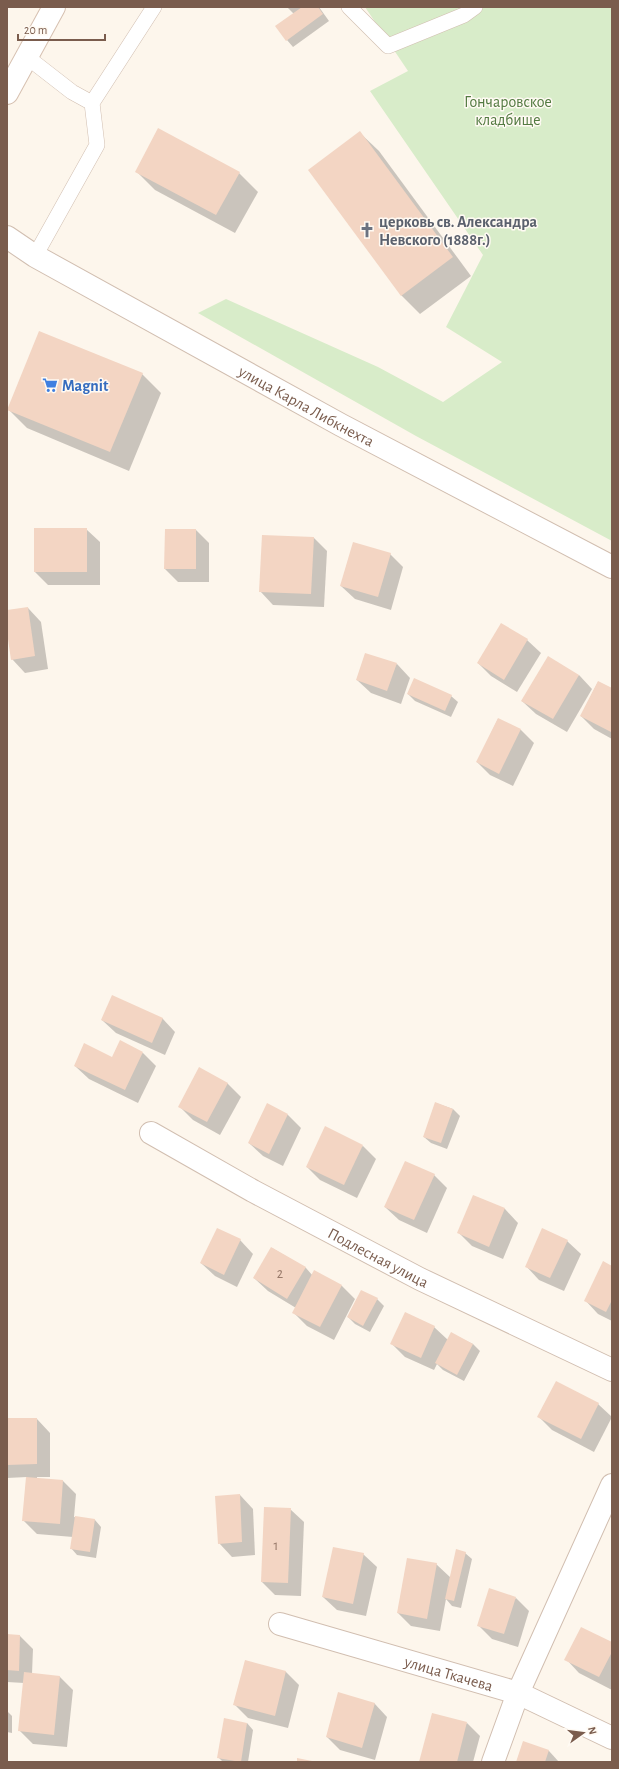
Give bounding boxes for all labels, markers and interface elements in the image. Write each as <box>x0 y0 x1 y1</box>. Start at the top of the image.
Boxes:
scale bar <box>18 16 105 42</box>
text: 20 m <box>24 24 47 36</box>
park label: Гончаровское кладбище <box>464 94 552 128</box>
place label: церковь св. Александра Невского (1888г.) <box>379 214 537 248</box>
church icon: церковь св. Александра Невского (1888г.) <box>358 221 376 239</box>
street label: улица Карла Либкнехта <box>234 363 376 450</box>
supermarket icon: Magnit <box>41 376 59 394</box>
place label: Magnit <box>62 378 109 394</box>
street label: Подлесная улица <box>325 1225 431 1291</box>
house number: 2 <box>277 1267 283 1281</box>
house number: 1 <box>274 1539 278 1553</box>
street label: улица Ткачева <box>402 1653 495 1694</box>
north arrow <box>563 1713 603 1753</box>
text: N <box>586 1726 598 1736</box>

